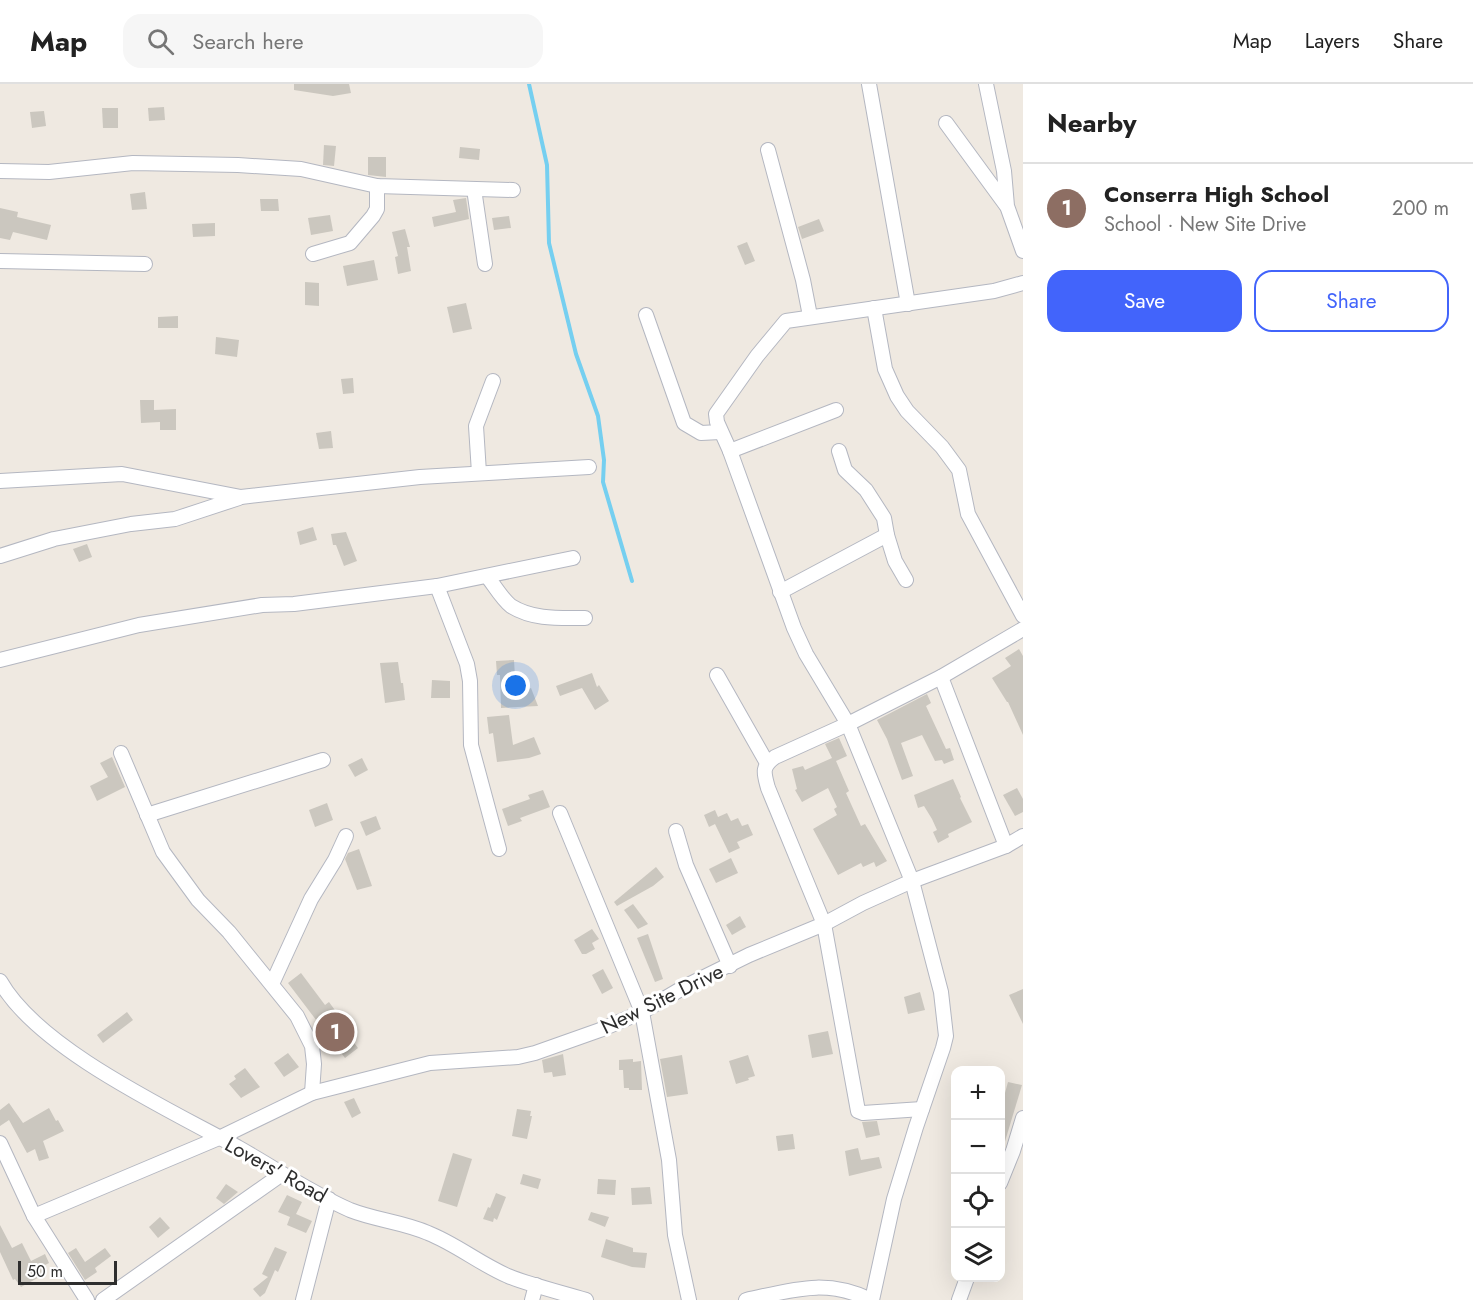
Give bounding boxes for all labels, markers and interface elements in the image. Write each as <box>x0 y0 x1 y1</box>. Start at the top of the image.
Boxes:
search box <box>123 14 543 68</box>
text: Map <box>30 21 87 62</box>
icon: search <box>144 25 177 58</box>
text: Search here <box>192 25 304 57</box>
text: Map <box>1233 26 1272 56</box>
text: Layers <box>1305 26 1360 56</box>
text: Share <box>1393 26 1443 56</box>
text: Nearby <box>1047 104 1136 142</box>
text: Conserra High School <box>1104 178 1329 210</box>
text: 1 <box>1061 194 1072 223</box>
text: 200 m <box>1392 194 1449 223</box>
text: School · New Site Drive <box>1104 210 1306 239</box>
button: Save <box>1047 270 1242 332</box>
button: Share <box>1254 270 1449 332</box>
your location <box>501 671 530 700</box>
street label: New Site Drive <box>596 956 729 1042</box>
pin: 1 <box>316 1010 354 1054</box>
map controls <box>951 1066 1005 1282</box>
button: + <box>951 1066 1005 1120</box>
button: − <box>951 1120 1005 1174</box>
street label: Lovers' Road <box>219 1129 333 1211</box>
button: locate <box>951 1174 1005 1228</box>
button: layers <box>951 1228 1005 1282</box>
scale bar <box>18 1258 117 1286</box>
text: 50 m <box>27 1260 63 1283</box>

